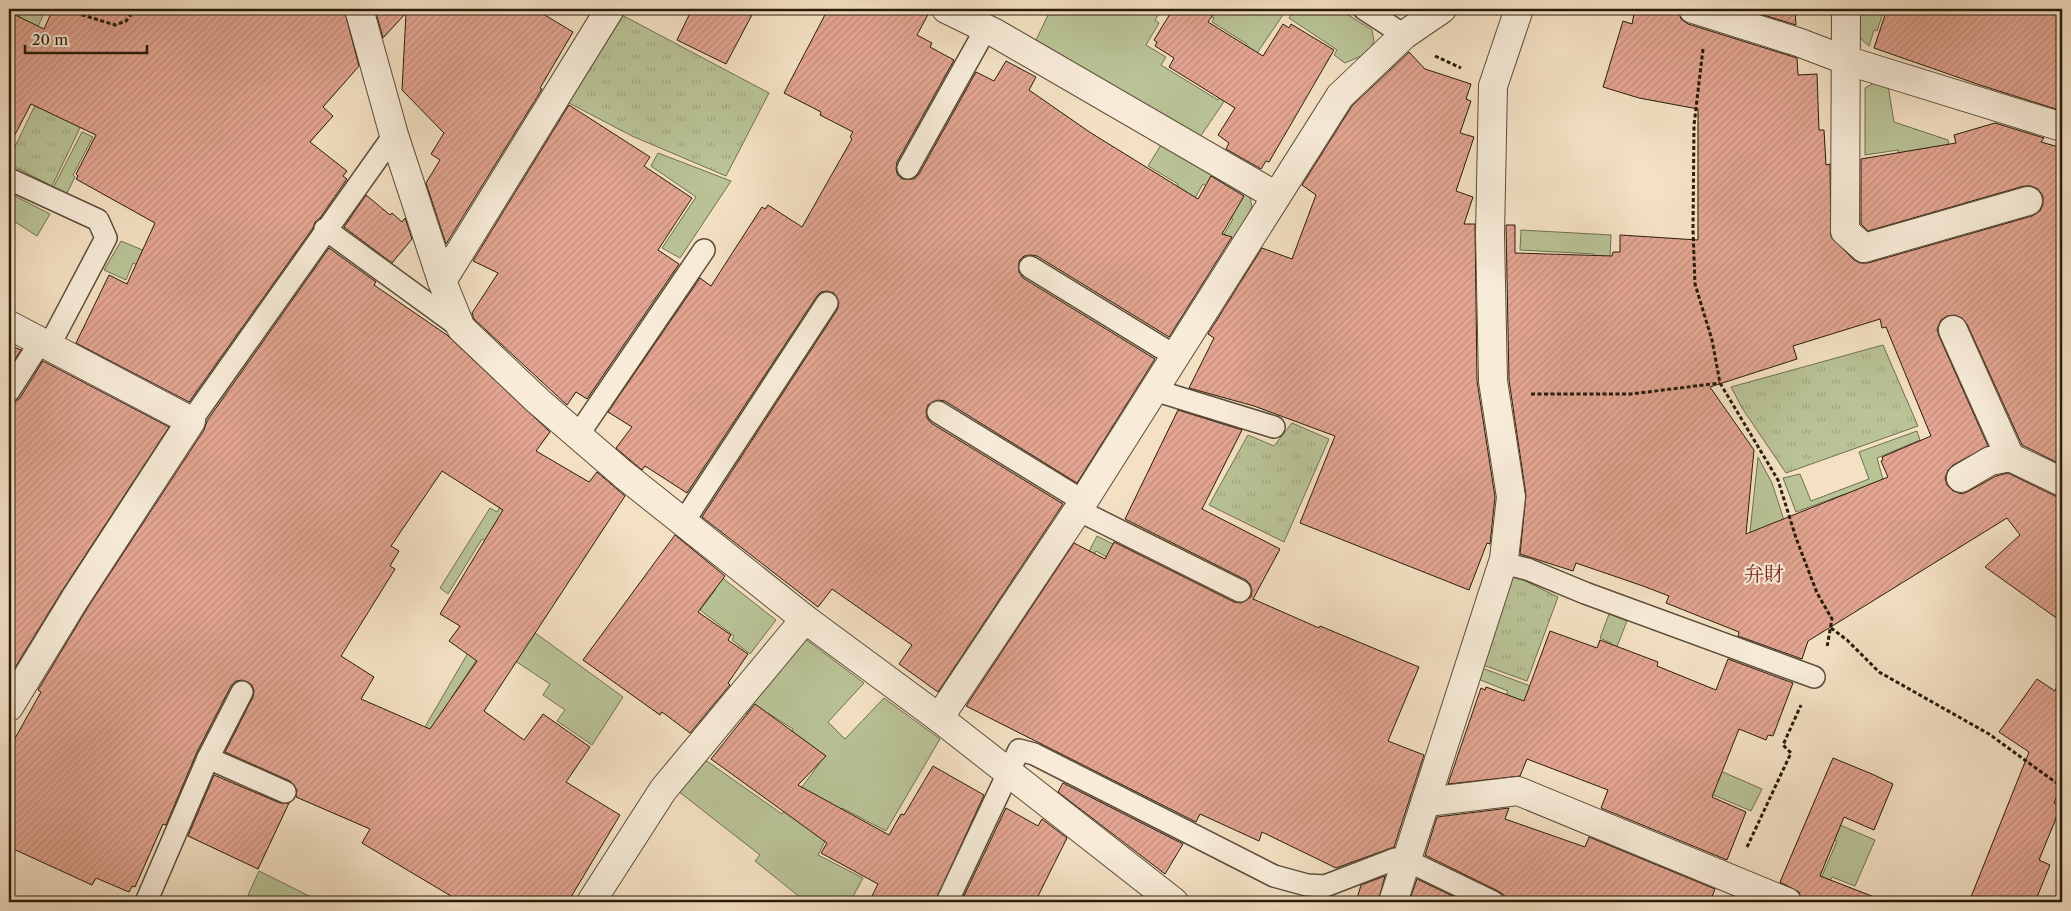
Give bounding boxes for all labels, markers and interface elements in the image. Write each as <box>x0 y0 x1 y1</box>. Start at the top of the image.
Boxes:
scale bar <box>25 22 148 54</box>
text: 20 m <box>32 30 68 49</box>
district label: 弁財 <box>1744 562 1784 586</box>

